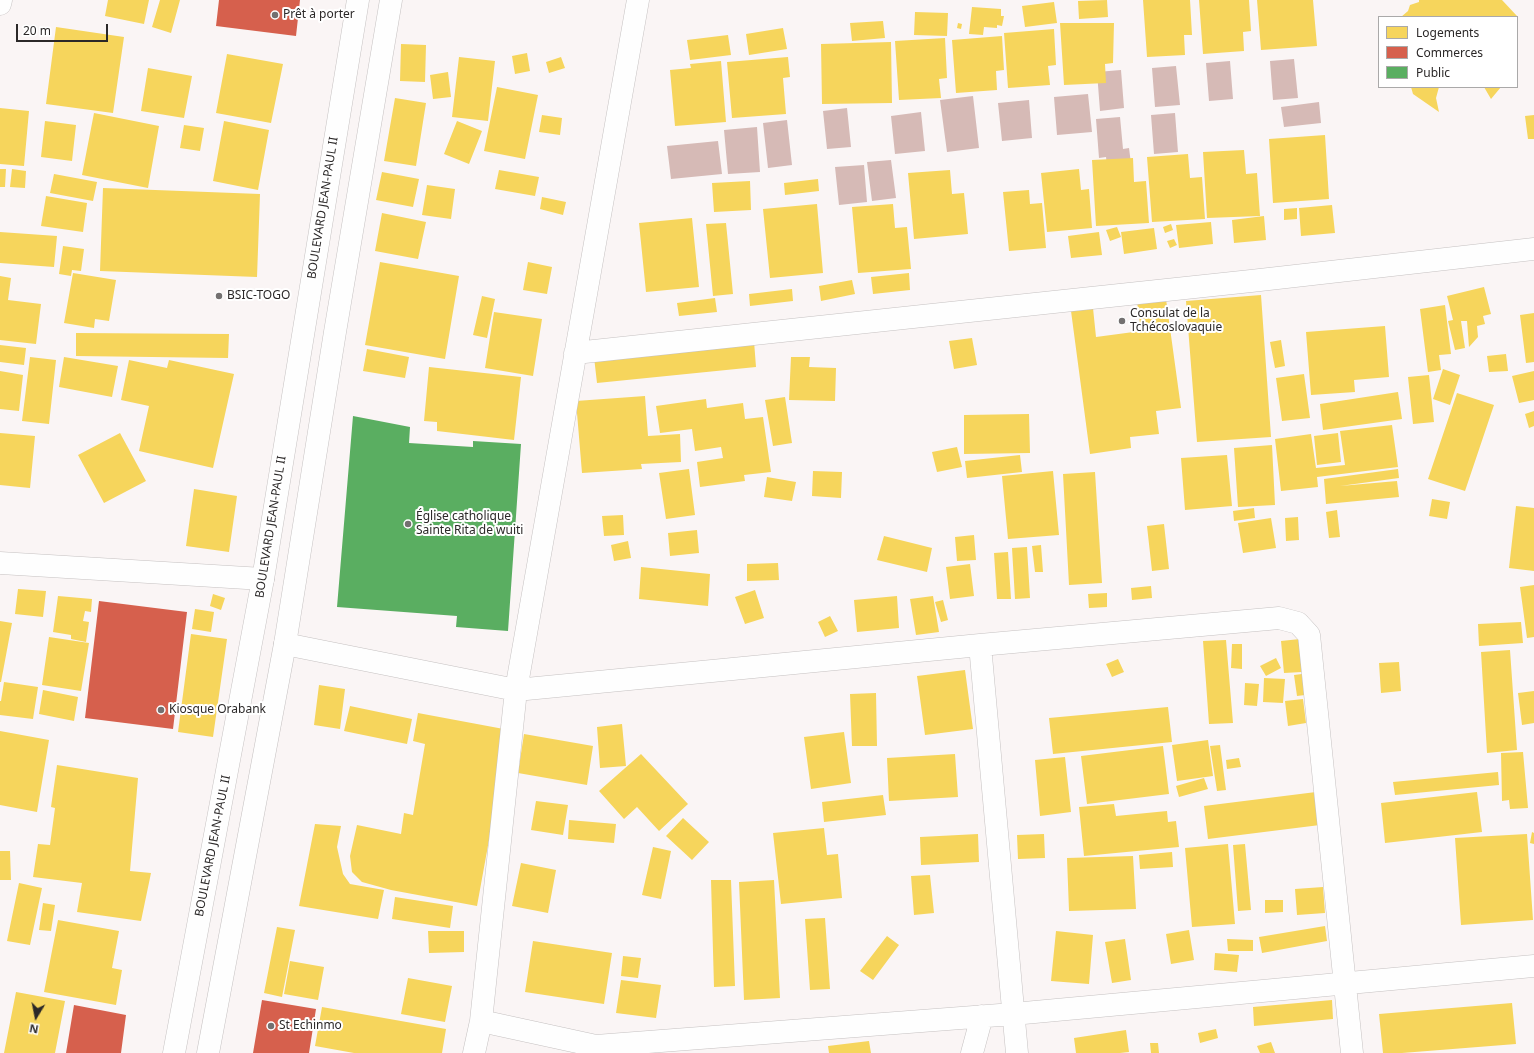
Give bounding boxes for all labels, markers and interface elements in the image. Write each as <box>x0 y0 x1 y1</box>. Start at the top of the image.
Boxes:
place label: Prêt à porter <box>283 8 355 22</box>
marker: Prêt à porter <box>270 10 280 20</box>
scale bar <box>18 16 110 42</box>
legend <box>1378 16 1518 88</box>
text: 20 m <box>23 22 51 39</box>
text: Logements <box>1416 24 1479 41</box>
text: Commerces <box>1416 44 1483 61</box>
text: Public <box>1416 64 1450 81</box>
street label: BOULEVARD JEAN-PAUL II <box>305 136 341 280</box>
place label: BSIC-TOGO <box>227 289 290 303</box>
marker: BSIC-TOGO <box>214 291 224 301</box>
place label: Consulat de la Tchécoslovaquie <box>1130 307 1222 335</box>
marker: Consulat de la Tchécoslovaquie <box>1117 316 1127 326</box>
street label: BOULEVARD JEAN-PAUL II <box>253 455 289 599</box>
place label: Église catholique Sainte Rita de wuiti <box>416 510 523 538</box>
marker: Église catholique Sainte Rita de wuiti <box>403 519 413 529</box>
place label: Kiosque Orabank <box>169 703 266 717</box>
marker: Kiosque Orabank <box>156 705 166 715</box>
street label: BOULEVARD JEAN-PAUL II <box>192 774 234 918</box>
north arrow <box>16 997 56 1037</box>
place label: St Echinmo <box>279 1019 342 1033</box>
text: N <box>28 1021 40 1037</box>
marker: St Echinmo <box>266 1021 276 1031</box>

